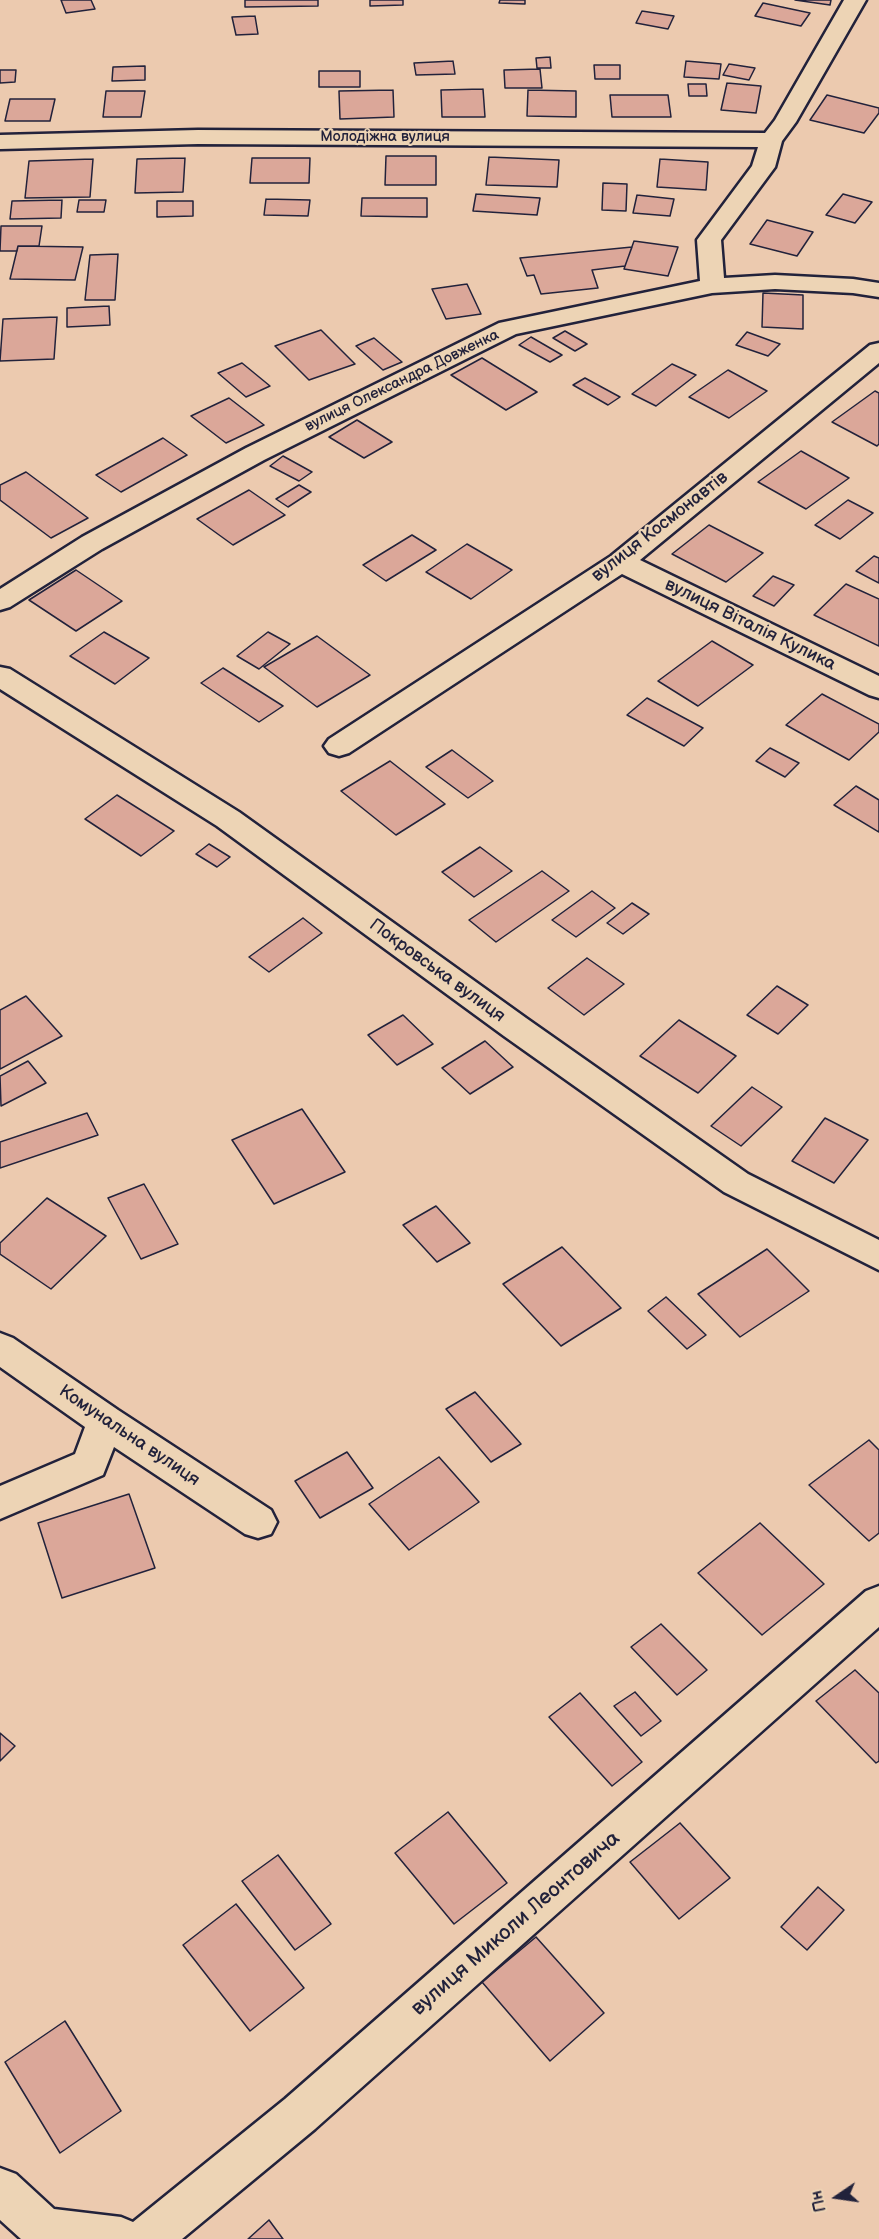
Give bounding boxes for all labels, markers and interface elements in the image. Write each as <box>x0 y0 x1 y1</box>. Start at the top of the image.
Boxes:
street label: Молодіжна вулиця <box>320 128 450 146</box>
street label: вулиця Олександра Довженка <box>302 326 502 436</box>
street label: вулиця Космонавтів <box>588 467 732 587</box>
street label: вулиця Віталія Кулика <box>661 574 839 676</box>
street label: Покровська вулиця <box>365 915 509 1027</box>
street label: Комунальна вулиця <box>54 1381 204 1491</box>
street label: вулиця Миколи Леонтовича <box>406 1826 626 2022</box>
north arrow <box>807 2167 867 2227</box>
text: Пн <box>807 2189 831 2214</box>

